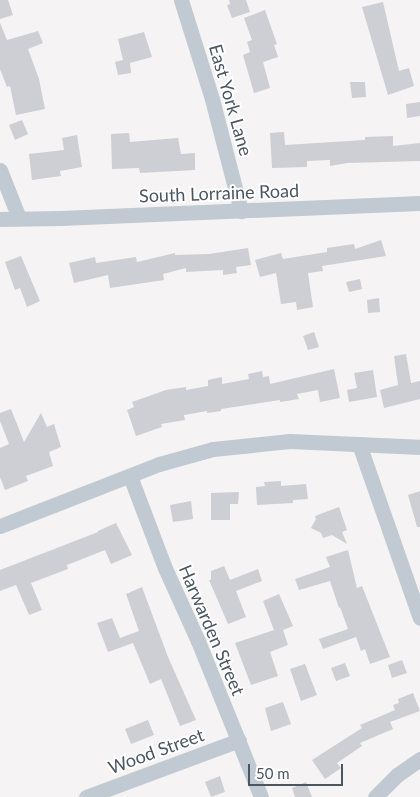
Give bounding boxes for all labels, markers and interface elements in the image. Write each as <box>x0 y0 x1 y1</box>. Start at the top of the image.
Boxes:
street label: East York Lane <box>205 41 257 159</box>
street label: South Lorraine Road <box>139 179 299 207</box>
street label: Harwarden Street <box>175 561 249 699</box>
street label: Wood Street <box>105 724 207 778</box>
scale bar <box>250 754 345 786</box>
text: 50 m <box>256 764 290 782</box>

